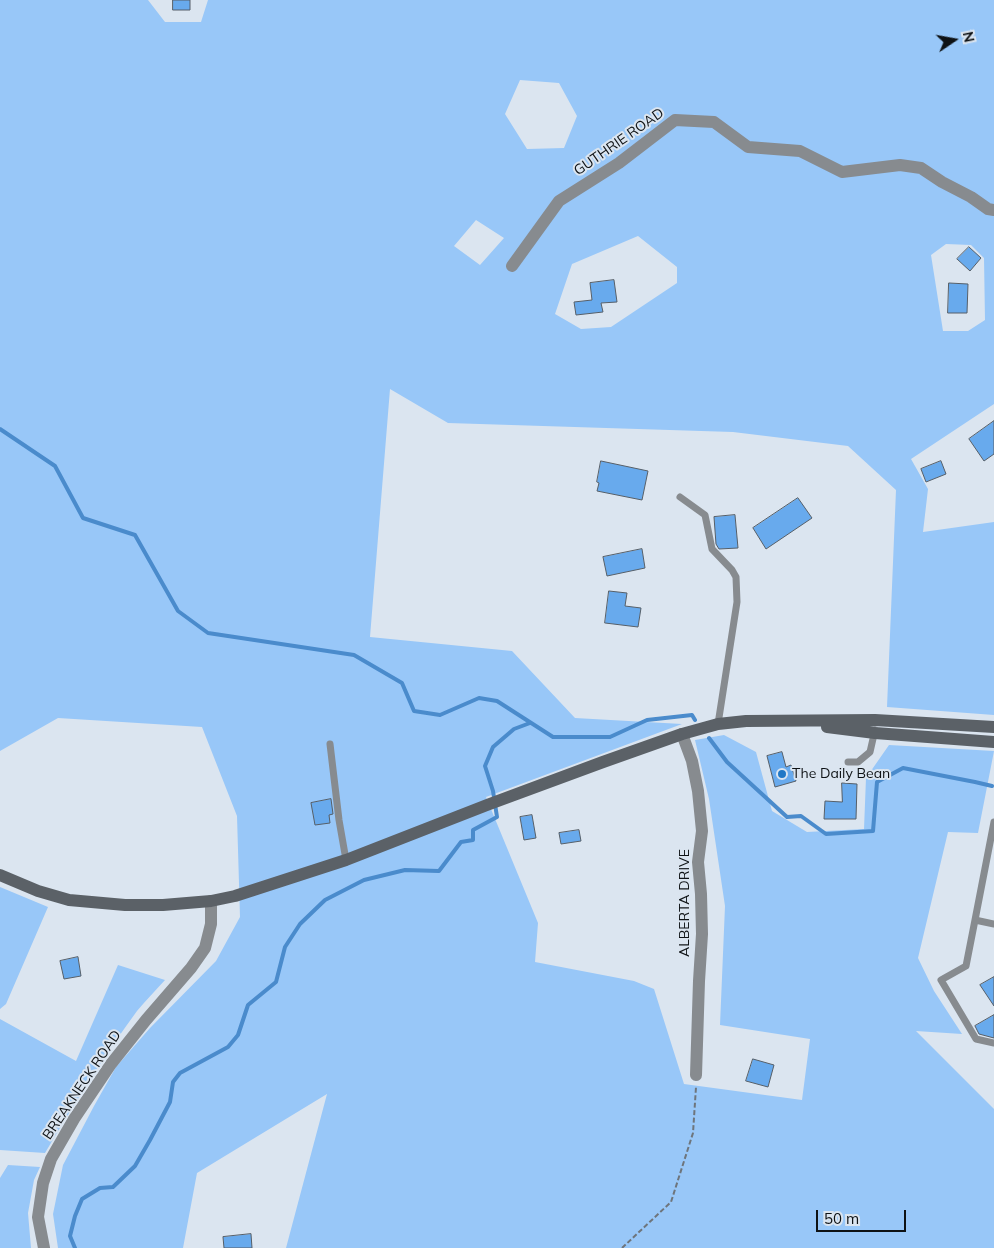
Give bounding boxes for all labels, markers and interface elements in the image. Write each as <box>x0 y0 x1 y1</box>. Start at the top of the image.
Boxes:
north arrow <box>929 15 979 65</box>
text: N <box>959 30 979 44</box>
street label: GUTHRIE ROAD <box>571 105 667 179</box>
place label: The Daily Bean <box>792 766 890 782</box>
marker: The Daily Bean <box>776 768 788 780</box>
street label: ALBERTA DRIVE <box>677 849 693 957</box>
street label: BREAKNECK ROAD <box>39 1027 125 1143</box>
scale bar <box>819 1200 909 1232</box>
text: 50 m <box>824 1209 859 1228</box>

